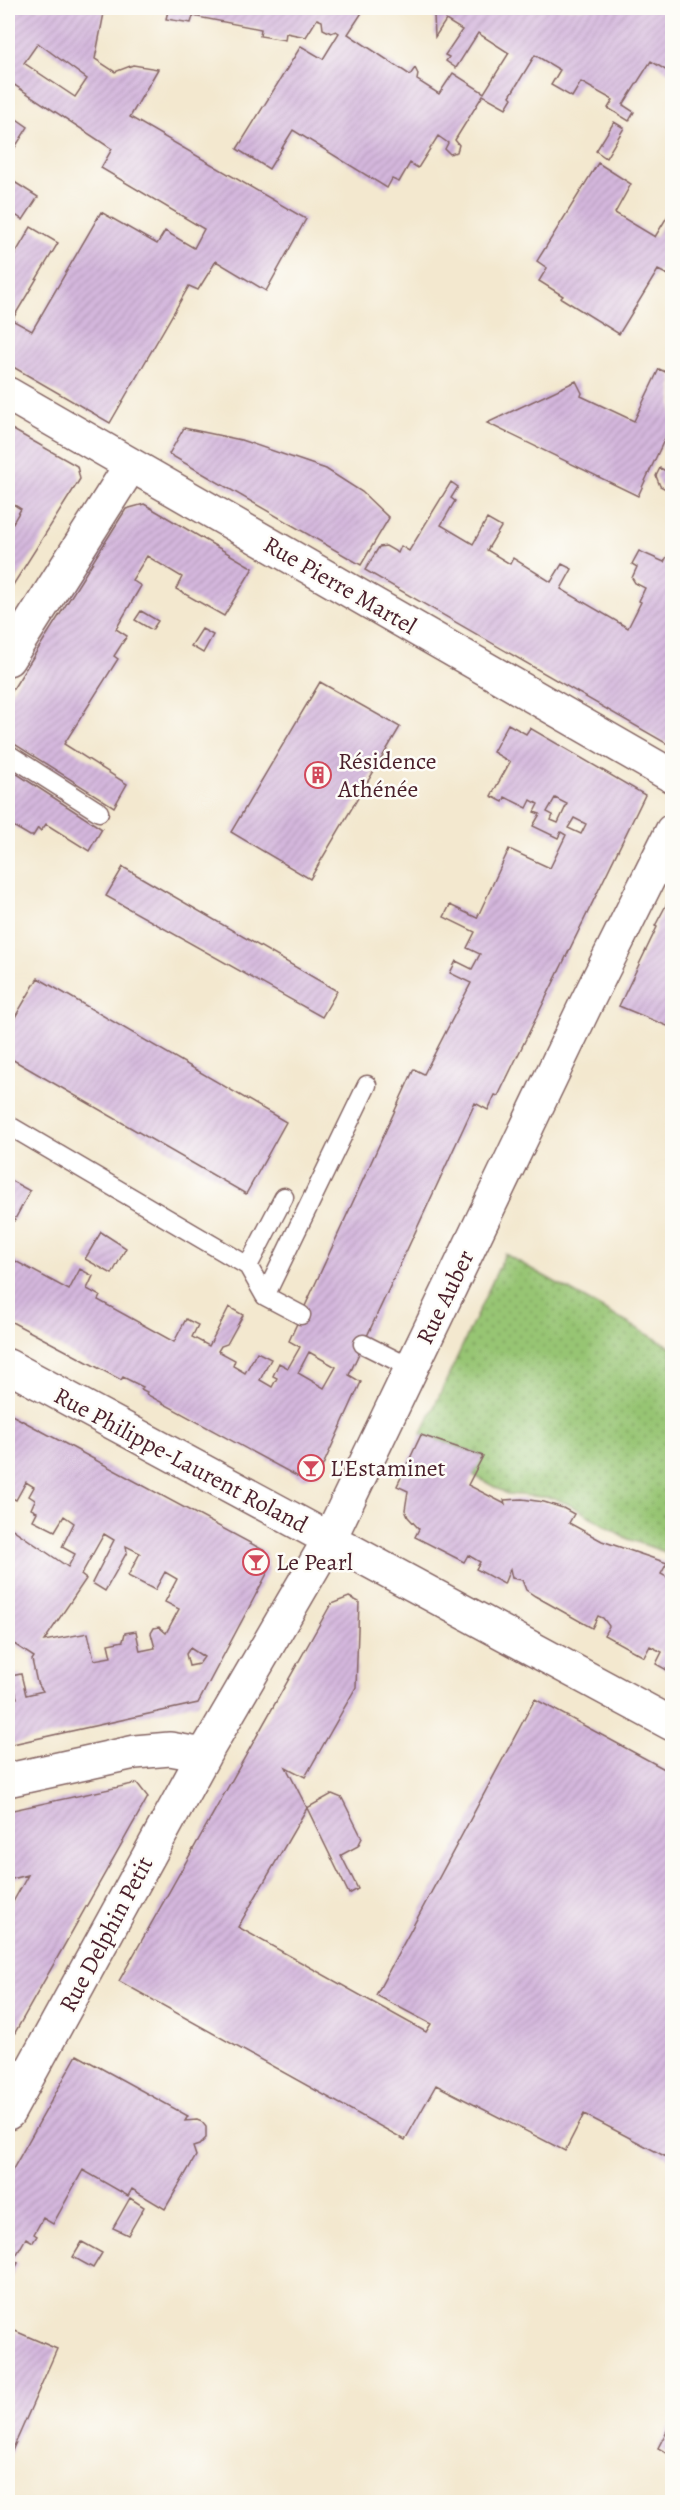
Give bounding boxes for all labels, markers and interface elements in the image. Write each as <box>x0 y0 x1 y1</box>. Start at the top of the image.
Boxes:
street label: Rue Pierre Martel <box>258 528 422 642</box>
place label: Résidence Athénée <box>337 745 436 805</box>
building icon: Résidence Athénée <box>303 760 333 790</box>
street label: Rue Auber <box>408 1245 482 1349</box>
street label: Rue Philippe-Laurent Roland <box>48 1379 314 1541</box>
place label: L'Estaminet <box>330 1452 446 1484</box>
bar icon: L'Estaminet <box>296 1453 326 1483</box>
place label: Le Pearl <box>276 1546 353 1578</box>
bar icon: Le Pearl <box>241 1547 271 1577</box>
street label: Rue Delphin Petit <box>52 1851 160 2017</box>

